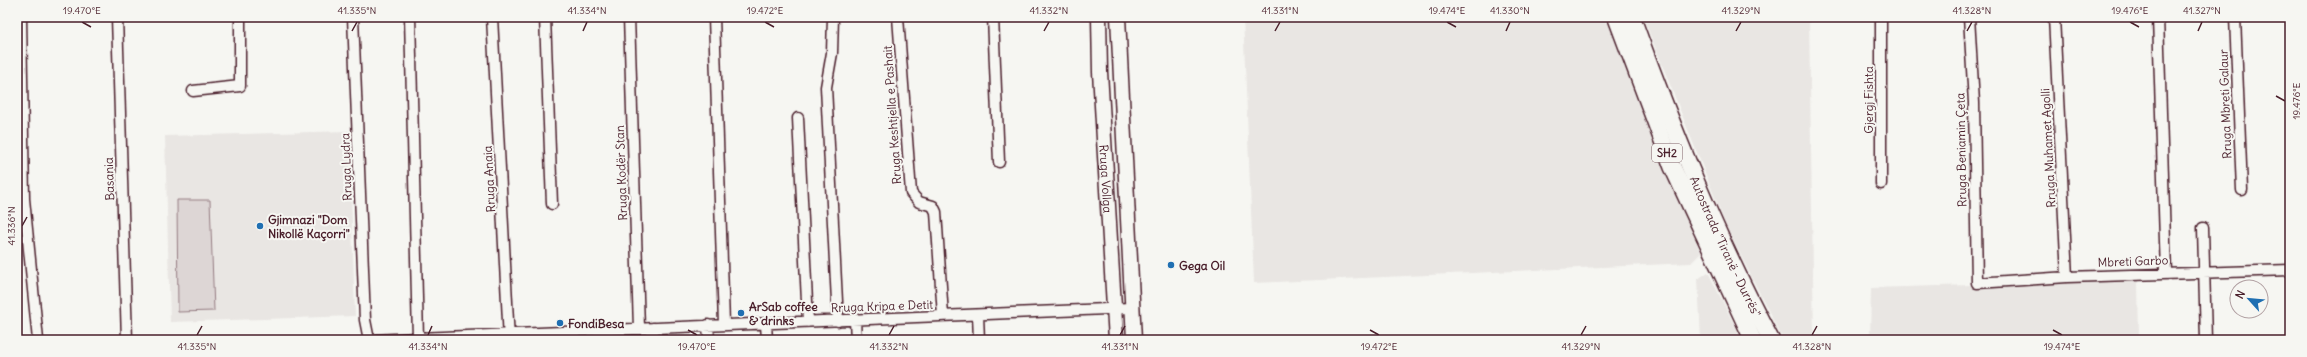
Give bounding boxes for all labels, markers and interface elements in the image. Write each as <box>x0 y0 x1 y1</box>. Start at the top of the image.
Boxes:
text: 19.470°E <box>63 4 101 17</box>
text: 41.335°N <box>337 4 377 17</box>
text: 41.334°N <box>567 4 607 17</box>
text: 19.472°E <box>747 4 783 17</box>
text: 41.332°N <box>1030 4 1068 17</box>
text: 41.331°N <box>1261 4 1299 17</box>
text: 19.474°E <box>1429 4 1465 17</box>
text: 41.330°N <box>1490 4 1530 17</box>
text: 41.329°N <box>1722 4 1760 17</box>
text: 41.328°N <box>1953 4 1991 17</box>
text: 19.476°E <box>2112 4 2149 17</box>
text: 41.327°N <box>2183 4 2221 17</box>
street label: Rruga Keshtjella e Pashait <box>880 45 904 185</box>
street label: Rruga Mbreti Galaur <box>2216 49 2234 159</box>
street label: Gjergj Fishta <box>1861 66 1876 134</box>
text: 19.476°E <box>2290 82 2303 119</box>
street label: Rruga Muhamet Agolli <box>2037 88 2059 208</box>
street label: Rruga Beniamin Çeta <box>1953 93 1969 207</box>
street label: Rruga Kodër Stan <box>612 125 630 221</box>
street label: Rruga Lydra <box>337 133 355 201</box>
street label: Rruga Vollga <box>1097 144 1116 214</box>
road number: SH2 <box>1652 144 1682 162</box>
street label: Rruga Anaia <box>480 145 498 213</box>
street label: Basania <box>101 157 117 201</box>
street label: Autostrada "Tiranë - Durrës" <box>1687 174 1765 319</box>
text: 41.336°N <box>5 206 18 246</box>
place label: Gjimnazi "Dom Nikollë Kaçorri" <box>268 212 350 242</box>
marker: Gjimnazi "Dom Nikollë Kaçorri" <box>255 221 265 231</box>
street label: Mbreti Garbo <box>2097 252 2169 270</box>
place label: Gega Oil <box>1179 258 1226 274</box>
marker: Gega Oil <box>1166 260 1176 270</box>
north arrow <box>2229 279 2269 319</box>
text: N <box>2232 288 2248 301</box>
street label: Rruga Kripa e Detit <box>831 297 933 315</box>
place label: ArSab coffee & drinks <box>749 299 818 328</box>
marker: ArSab coffee & drinks <box>736 308 746 318</box>
place label: FondiBesa <box>568 316 624 331</box>
marker: FondiBesa <box>555 318 565 328</box>
text: 41.335°N <box>177 340 217 353</box>
text: 41.334°N <box>408 340 448 353</box>
text: 19.470°E <box>678 340 716 353</box>
text: 41.332°N <box>870 340 908 353</box>
text: 41.331°N <box>1101 340 1139 353</box>
text: 19.472°E <box>1361 340 1397 353</box>
text: 41.329°N <box>1562 340 1600 353</box>
text: 41.328°N <box>1793 340 1831 353</box>
text: 19.474°E <box>2044 340 2080 353</box>

